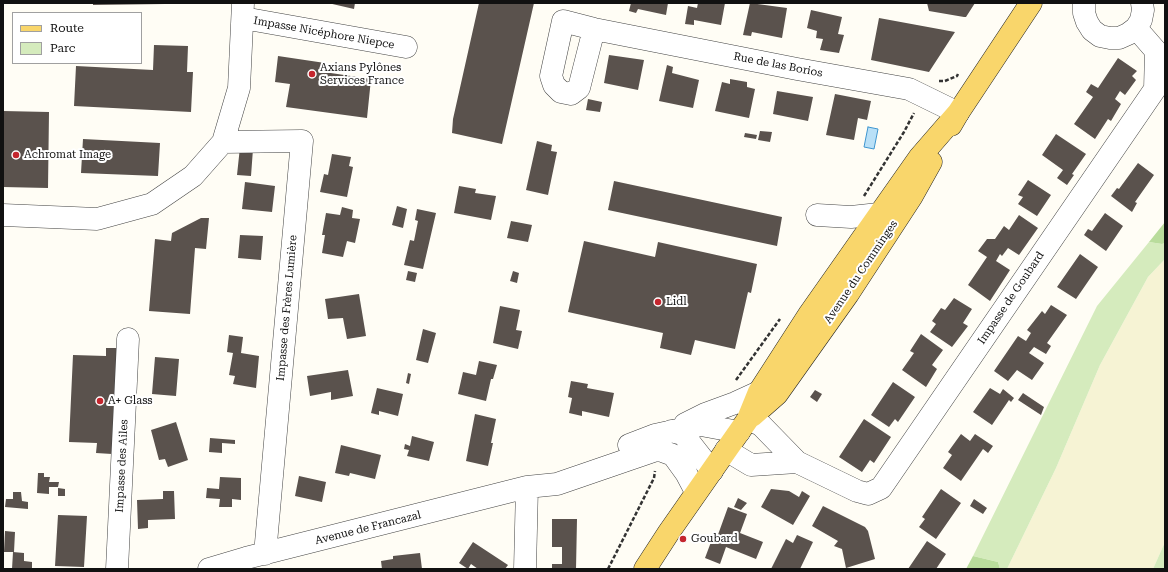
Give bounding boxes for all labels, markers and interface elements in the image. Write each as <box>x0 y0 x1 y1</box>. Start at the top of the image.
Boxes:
legend <box>12 12 142 64</box>
street label: Impasse Nicéphore Niepce <box>252 14 396 52</box>
text: Route <box>50 21 84 35</box>
text: Parc <box>50 41 75 55</box>
street label: Rue de las Borios <box>732 50 824 80</box>
place label: Axians Pylônes Services France <box>320 61 404 87</box>
marker: Axians Pylônes Services France <box>307 69 317 79</box>
place label: Achromat Image <box>24 148 111 162</box>
marker: Achromat Image <box>11 150 21 160</box>
street label: Avenue du Comminges <box>822 218 900 326</box>
street label: Impasse des Frères Lumière <box>274 234 300 382</box>
street label: Impasse de Goubard <box>975 249 1047 347</box>
place label: Lidl <box>666 295 687 309</box>
marker: Lidl <box>653 297 663 307</box>
place label: A+ Glass <box>108 394 153 408</box>
marker: A+ Glass <box>95 396 105 406</box>
street label: Impasse des Ailes <box>113 419 131 513</box>
street label: Avenue de Francazal <box>314 508 422 548</box>
place label: Goubard <box>691 532 738 546</box>
marker: Goubard <box>678 534 688 544</box>

